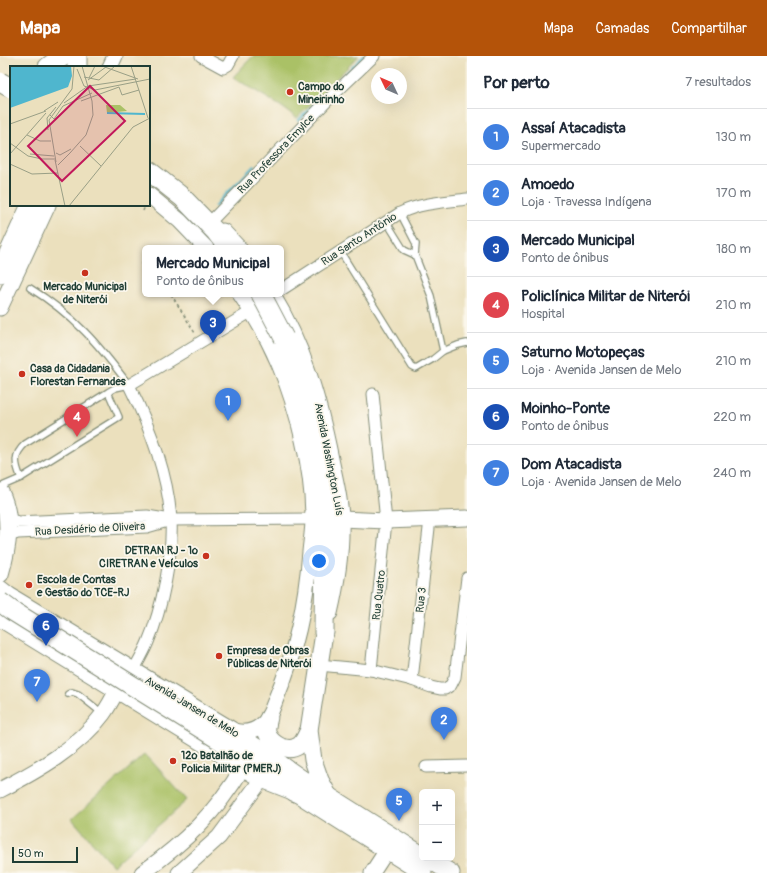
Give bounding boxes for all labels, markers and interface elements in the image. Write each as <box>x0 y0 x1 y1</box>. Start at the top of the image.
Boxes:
text: Mapa <box>20 16 60 40</box>
text: Mapa <box>544 20 573 37</box>
text: Camadas <box>595 20 649 37</box>
text: Compartilhar <box>671 20 747 37</box>
inset map <box>10 66 150 206</box>
north arrow <box>371 68 407 104</box>
text: Por perto <box>483 72 550 93</box>
text: 7 resultados <box>685 74 751 90</box>
place label: Campo do Mineirinho <box>298 80 345 106</box>
marker: Campo do Mineirinho <box>285 87 295 97</box>
street label: Rua Professora Emylce <box>235 111 318 196</box>
text: Assaí Atacadista <box>521 119 626 138</box>
text: 1 <box>493 129 499 145</box>
text: 130 m <box>715 129 751 145</box>
text: Supermercado <box>521 138 601 154</box>
text: Amoedo <box>521 175 574 194</box>
text: 2 <box>492 185 500 201</box>
text: 170 m <box>716 185 751 201</box>
text: Loja · Travessa Indígena <box>521 194 652 210</box>
street label: Rua Santo Antônio <box>319 210 399 268</box>
text: Mercado Municipal <box>521 231 635 250</box>
text: 3 <box>492 241 500 257</box>
text: 180 m <box>716 241 751 257</box>
popup <box>142 245 284 297</box>
text: Ponto de ônibus <box>521 250 609 266</box>
text: Mercado Municipal <box>156 254 270 273</box>
marker: Mercado Municipal de Niterói <box>80 268 90 278</box>
text: Ponto de ônibus <box>156 273 244 289</box>
place label: Mercado Municipal de Niterói <box>43 280 127 306</box>
text: Policlínica Militar de Niterói <box>521 287 690 306</box>
text: 4 <box>492 297 500 313</box>
text: 210 m <box>715 297 751 313</box>
text: Hospital <box>521 306 565 322</box>
pin: 3 <box>200 310 226 343</box>
text: Saturno Motopeças <box>521 343 644 362</box>
text: 5 <box>492 353 500 369</box>
text: 210 m <box>715 353 751 369</box>
place label: Casa da Cidadania Florestan Fernandes <box>30 362 126 388</box>
text: Loja · Avenida Jansen de Melo <box>521 362 681 378</box>
marker: Casa da Cidadania Florestan Fernandes <box>17 369 27 379</box>
pin: 1 <box>215 388 241 421</box>
text: Moinho-Ponte <box>521 399 610 418</box>
street label: Avenida Washington Luís <box>312 402 346 517</box>
pin: 4 <box>64 404 90 437</box>
text: 6 <box>492 409 500 425</box>
text: 220 m <box>713 409 751 425</box>
text: Ponto de ônibus <box>521 418 609 434</box>
text: Dom Atacadista <box>521 455 622 474</box>
text: 7 <box>493 465 499 481</box>
text: 240 m <box>713 465 751 481</box>
text: Loja · Avenida Jansen de Melo <box>521 474 681 490</box>
street label: Rua Desidério de Oliveira <box>34 520 146 538</box>
place label: DETRAN RJ - 1º CIRETRAN e Veículos <box>99 544 198 570</box>
marker: DETRAN RJ - 1º CIRETRAN e Veículos <box>201 551 211 561</box>
your location <box>309 551 329 571</box>
street label: Rua Quatro <box>370 569 388 621</box>
place label: Escola de Contas e Gestão do TCE-RJ <box>36 573 130 599</box>
marker: Escola de Contas e Gestão do TCE-RJ <box>24 580 34 590</box>
street label: Rua 3 <box>413 587 429 613</box>
pin: 6 <box>33 613 59 646</box>
place label: Empresa de Obras Públicas de Niterói <box>227 644 311 670</box>
marker: Empresa de Obras Públicas de Niterói <box>214 651 224 661</box>
pin: 7 <box>24 669 50 702</box>
street label: Avenida Jansen de Melo <box>142 674 242 740</box>
pin: 2 <box>431 707 457 740</box>
place label: 12º Batalhão de Policia Militar (PMERJ) <box>181 749 282 775</box>
marker: 12º Batalhão de Policia Militar (PMERJ) <box>168 756 178 766</box>
pin: 5 <box>386 788 412 821</box>
map controls <box>419 789 455 861</box>
button: + <box>419 789 455 825</box>
button: − <box>419 825 455 861</box>
scale bar <box>12 845 78 864</box>
text: 50 m <box>18 847 44 860</box>

